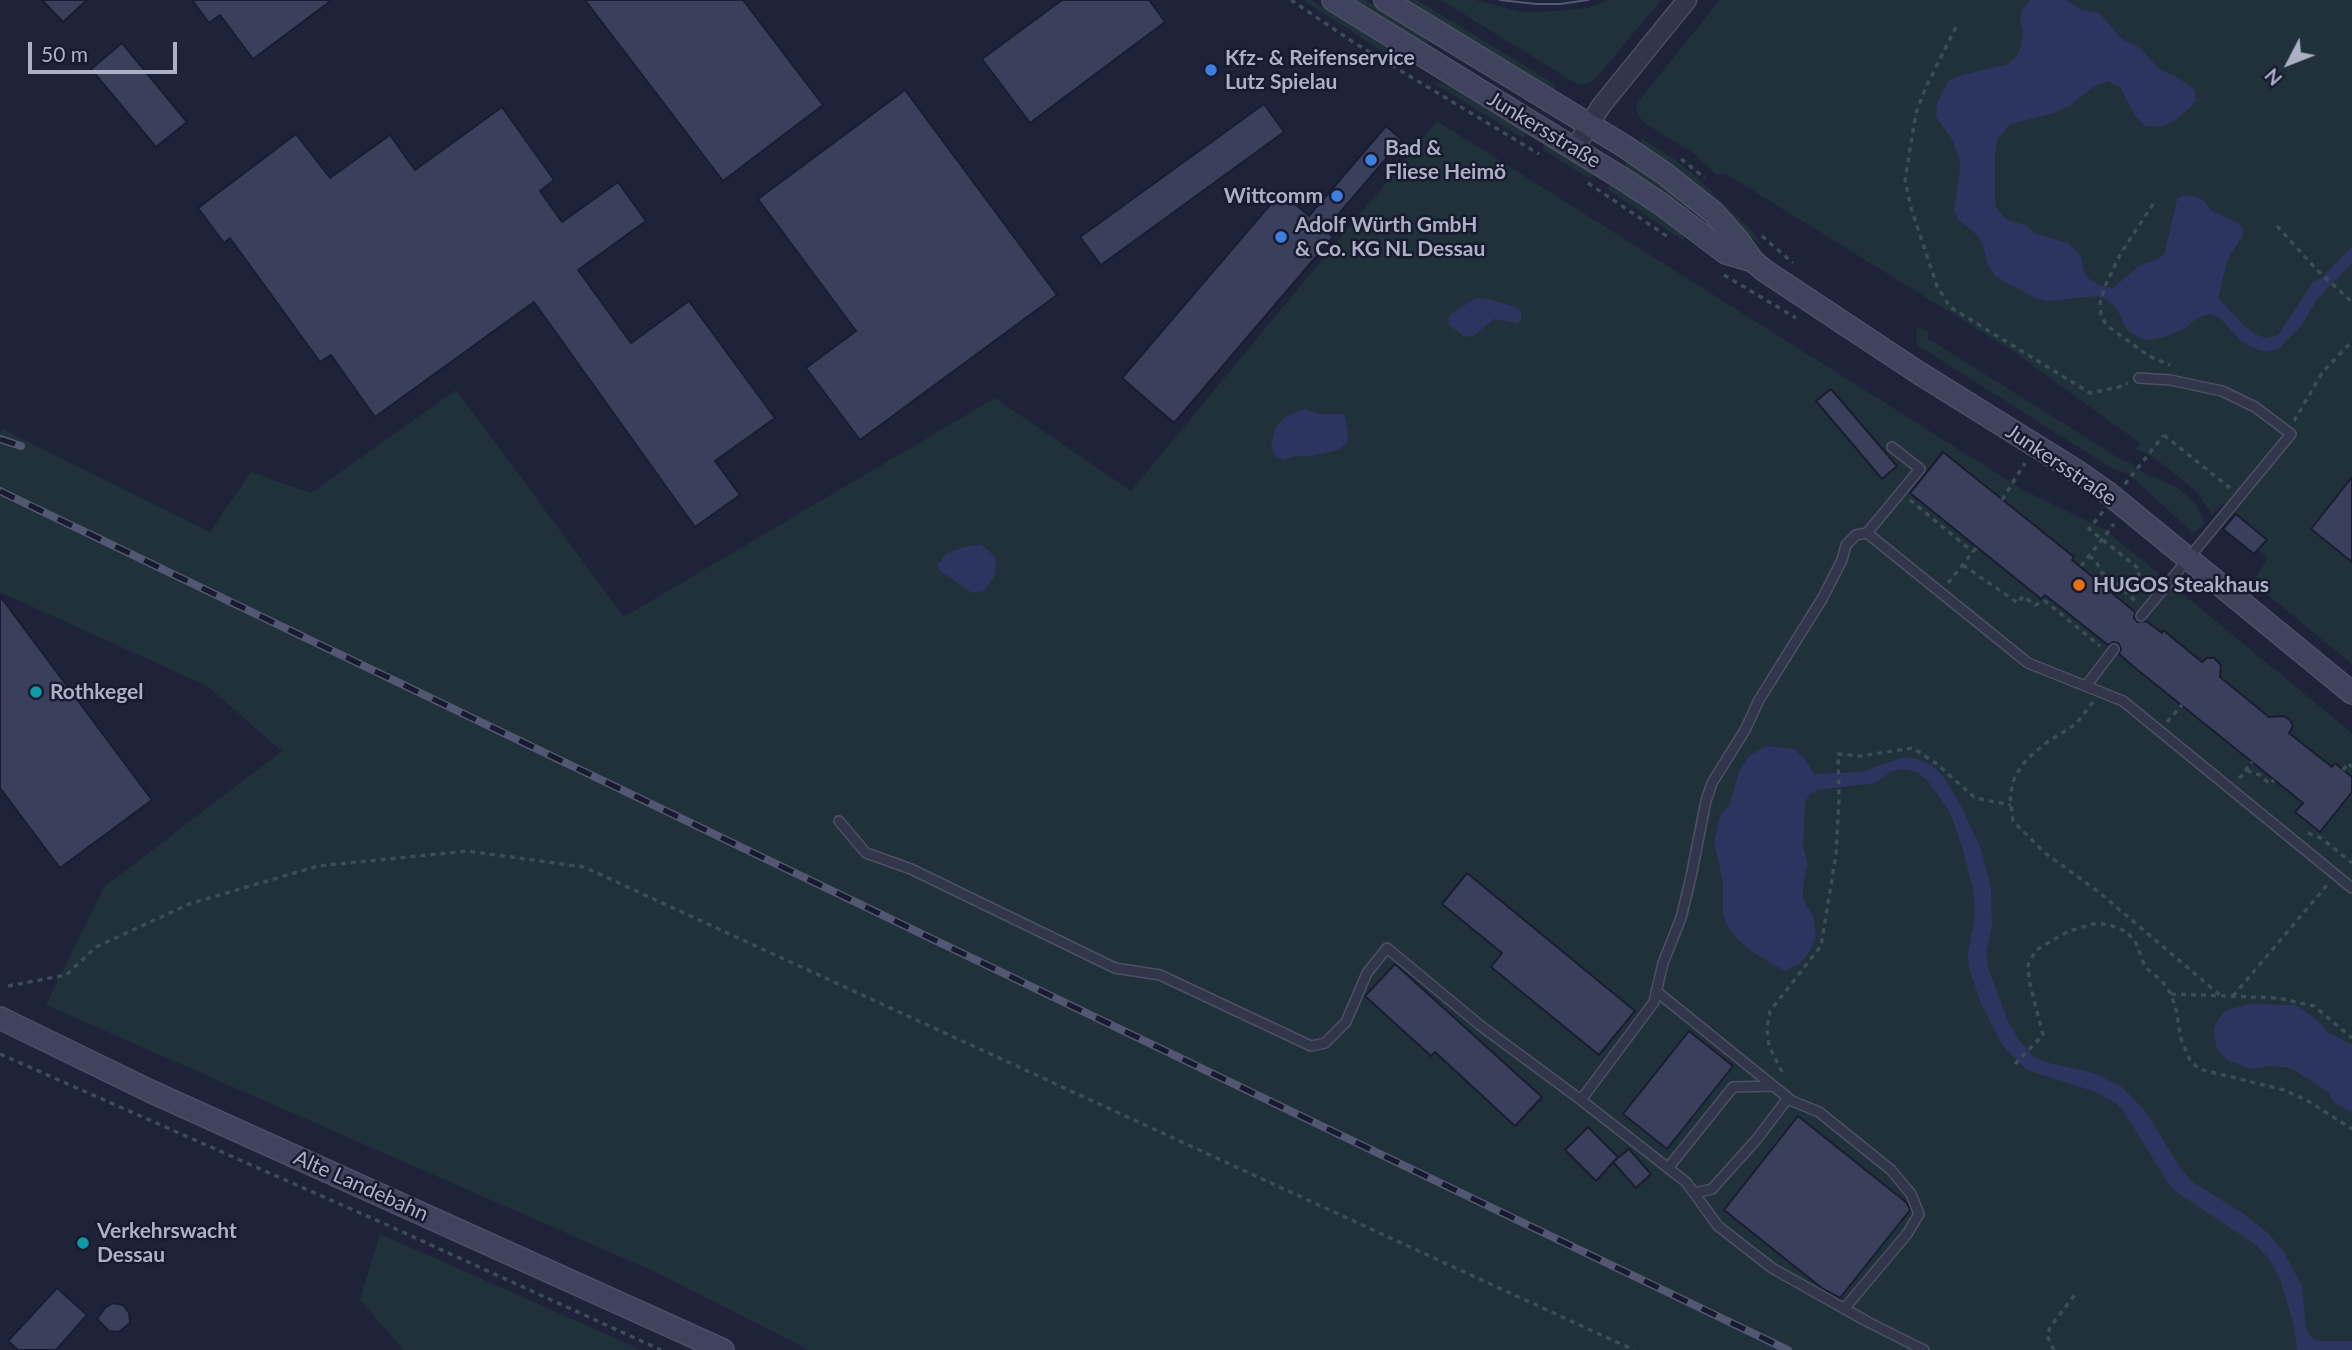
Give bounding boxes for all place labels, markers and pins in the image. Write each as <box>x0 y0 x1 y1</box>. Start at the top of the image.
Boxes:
place label: Kfz- & Reifenservice Lutz Spielau <box>1225 45 1415 95</box>
marker: Kfz- & Reifenservice Lutz Spielau <box>1203 62 1219 78</box>
place label: Bad & Fliese Heimö <box>1385 135 1506 185</box>
marker: Bad & Fliese Heimö <box>1363 152 1379 168</box>
place label: Wittcomm <box>1224 183 1323 209</box>
marker: Wittcomm <box>1329 188 1345 204</box>
place label: Adolf Würth GmbH & Co. KG NL Dessau <box>1295 212 1485 262</box>
marker: Adolf Würth GmbH & Co. KG NL Dessau <box>1273 229 1289 245</box>
place label: HUGOS Steakhaus <box>2093 572 2269 598</box>
marker: HUGOS Steakhaus <box>2071 577 2087 593</box>
place label: Rothkegel <box>50 679 144 705</box>
marker: Rothkegel <box>28 684 44 700</box>
place label: Verkehrswacht Dessau <box>97 1218 237 1268</box>
marker: Verkehrswacht Dessau <box>75 1235 91 1251</box>

